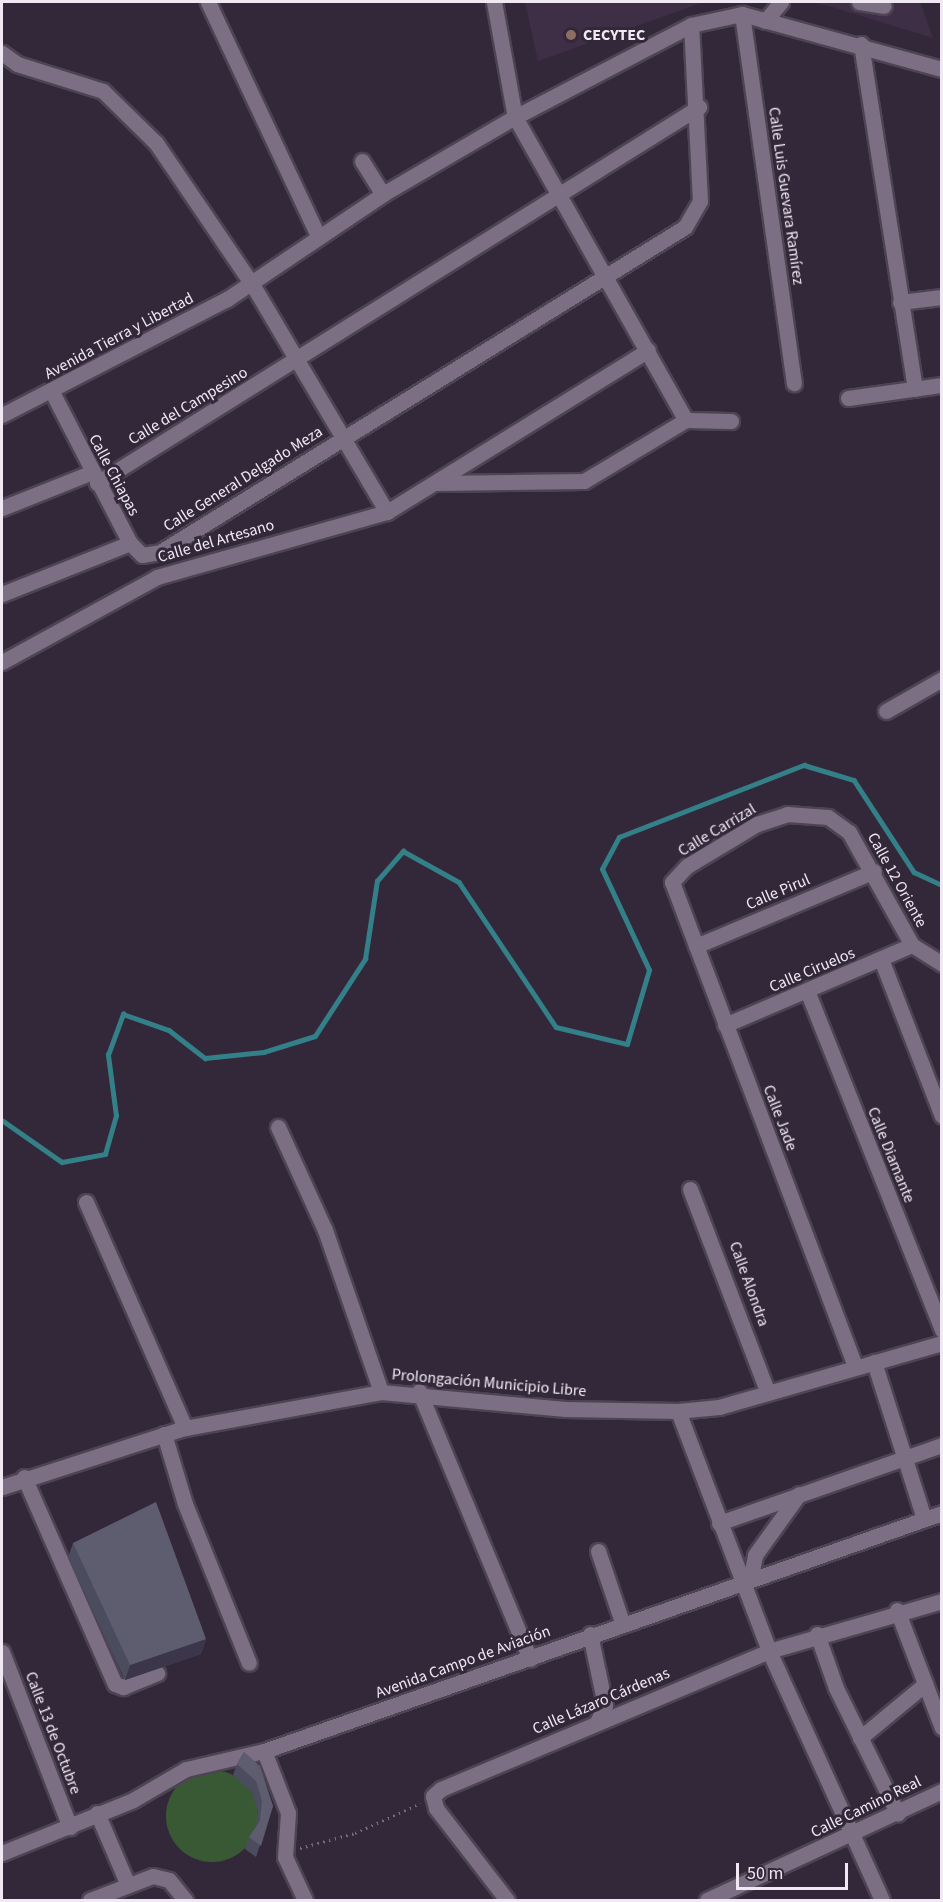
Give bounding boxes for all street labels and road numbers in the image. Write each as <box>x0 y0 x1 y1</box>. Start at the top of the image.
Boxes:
street label: Calle Luis Guevara Ramírez <box>764 106 808 286</box>
street label: Avenida Tierra y Libertad <box>41 289 197 383</box>
street label: Calle del Campesino <box>125 363 251 449</box>
street label: Calle General Delgado Meza <box>160 422 326 536</box>
street label: Calle Chiapas <box>84 431 144 519</box>
street label: Calle del Artesano <box>156 515 276 567</box>
street label: Calle Carrizal <box>675 799 759 861</box>
street label: Calle 12 Oriente <box>863 829 931 931</box>
street label: Calle Pirul <box>743 870 813 914</box>
street label: Calle Ciruelos <box>766 943 858 997</box>
street label: Calle Jade <box>759 1082 801 1154</box>
street label: Calle Diamante <box>863 1104 919 1206</box>
street label: Calle Alondra <box>725 1239 773 1329</box>
street label: Prolongación Municipio Libre <box>391 1365 587 1401</box>
street label: Avenida Campo de Aviación <box>373 1621 553 1703</box>
street label: Calle Lázaro Cárdenas <box>530 1663 672 1739</box>
street label: Calle 13 de Octubre <box>21 1669 85 1797</box>
street label: Calle Camino Real <box>808 1772 924 1842</box>

